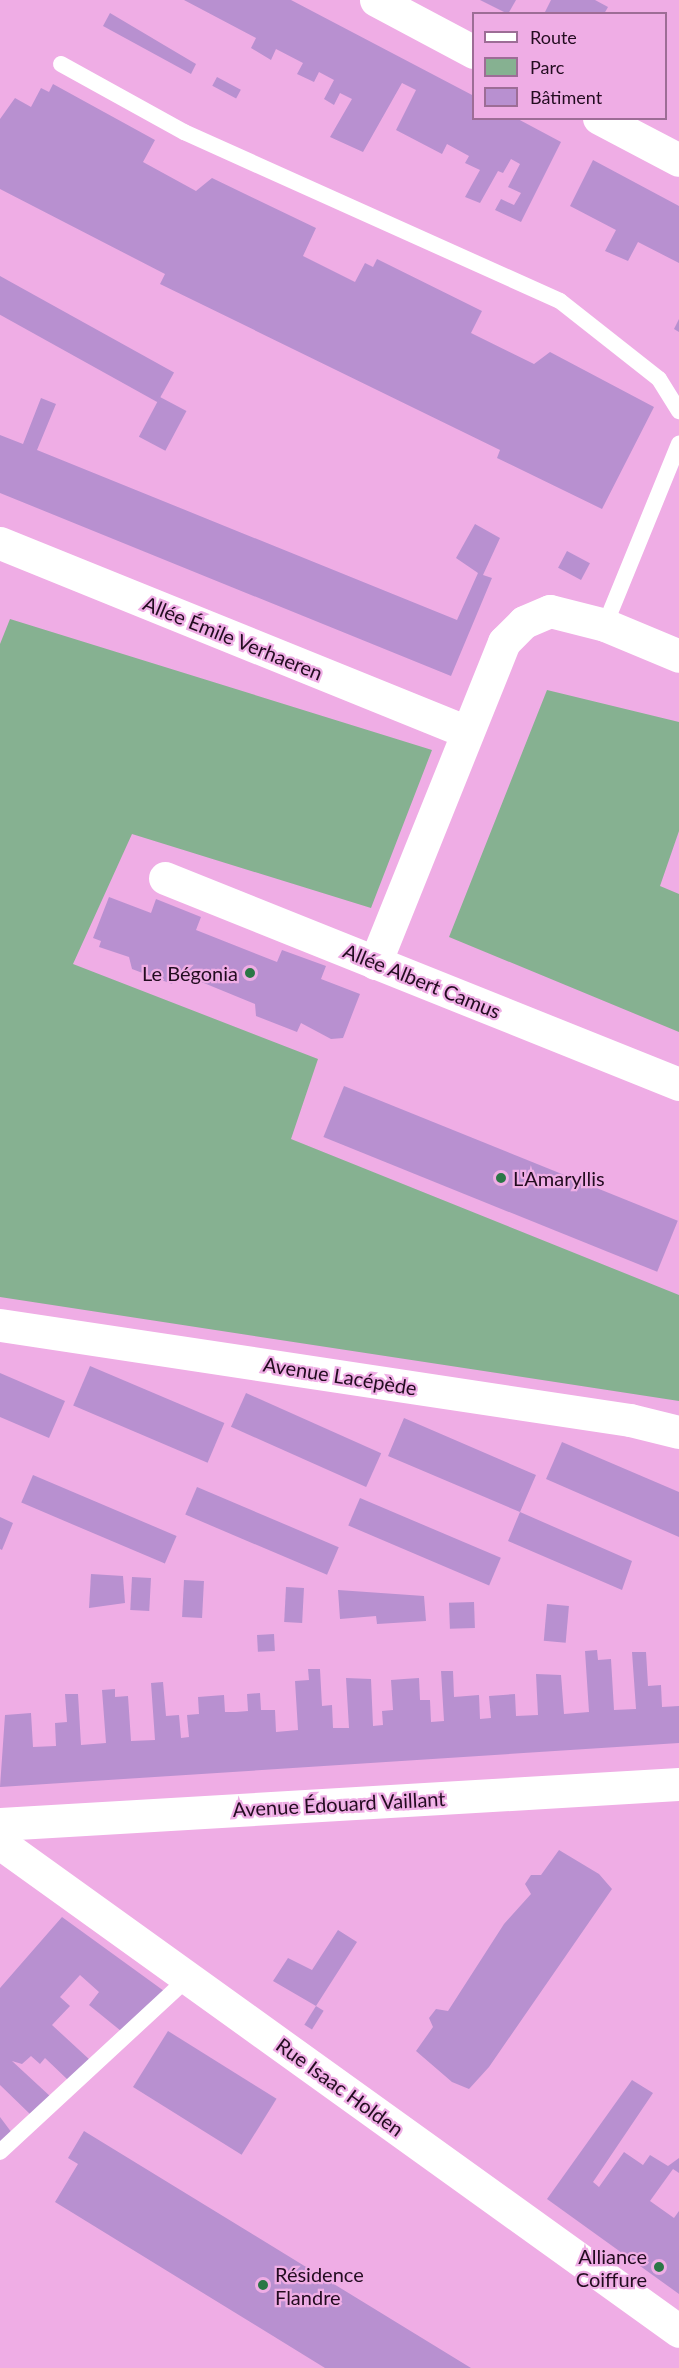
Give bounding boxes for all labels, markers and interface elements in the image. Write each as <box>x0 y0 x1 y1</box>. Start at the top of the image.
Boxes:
legend <box>472 12 667 120</box>
text: Route <box>530 26 577 48</box>
text: Parc <box>530 56 564 78</box>
text: Bâtiment <box>530 86 602 108</box>
street label: Allée Émile Verhaeren <box>139 591 327 685</box>
street label: Allée Albert Camus <box>339 938 505 1024</box>
place label: Le Bégonia <box>142 961 238 985</box>
marker: Le Bégonia <box>243 966 257 980</box>
place label: L'Amaryllis <box>513 1166 605 1190</box>
marker: L'Amaryllis <box>494 1171 508 1185</box>
street label: Avenue Lacépède <box>262 1352 418 1400</box>
street label: Avenue Édouard Vaillant <box>232 1786 446 1822</box>
street label: Rue Isaac Holden <box>272 2033 408 2141</box>
place label: Alliance Coiffure <box>576 2244 647 2291</box>
marker: Alliance Coiffure <box>652 2260 666 2274</box>
place label: Résidence Flandre <box>275 2262 364 2309</box>
marker: Résidence Flandre <box>256 2278 270 2292</box>

